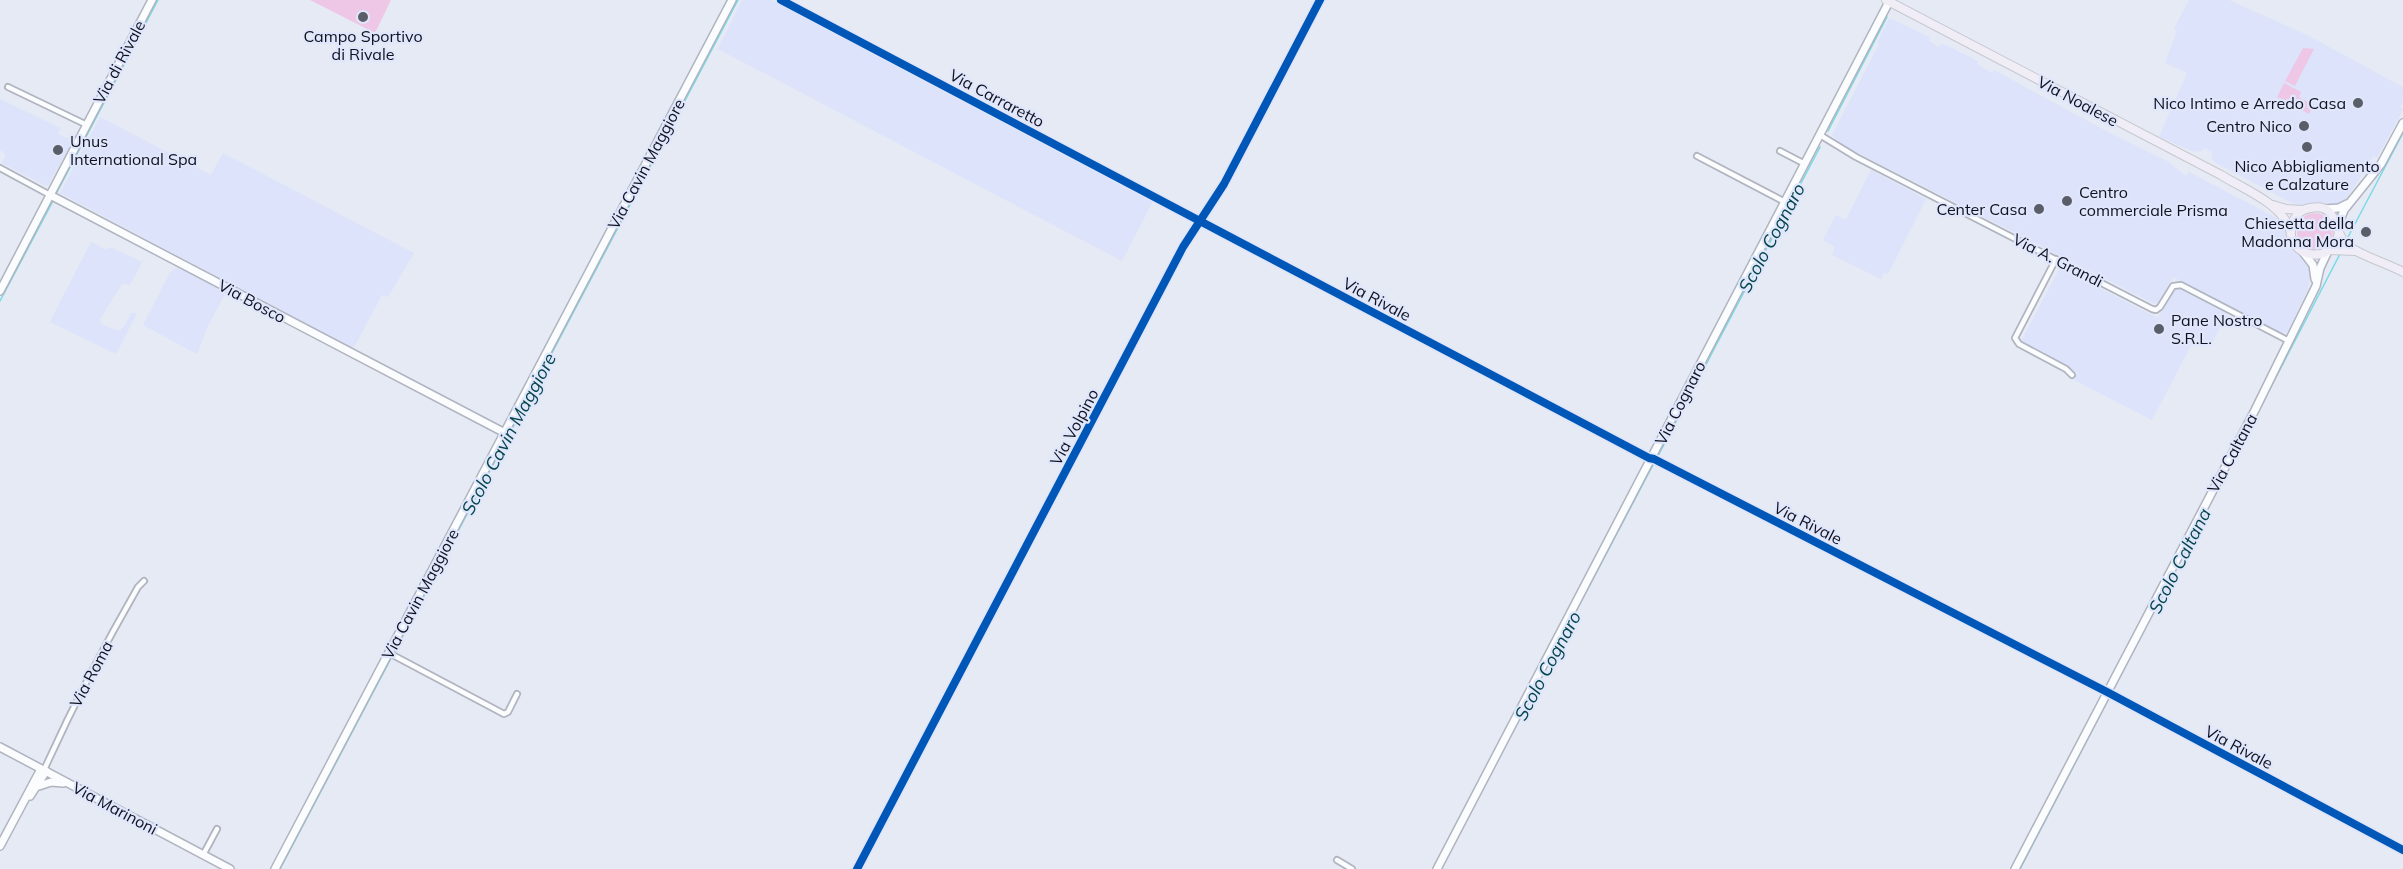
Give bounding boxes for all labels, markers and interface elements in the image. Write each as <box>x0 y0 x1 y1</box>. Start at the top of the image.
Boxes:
marker: Campo Sportivo di Rivale <box>356 10 370 24</box>
street label: Via di Rivale <box>89 17 149 107</box>
place label: Campo Sportivo di Rivale <box>303 26 423 64</box>
street label: Via Carraretto <box>946 65 1048 131</box>
street label: Via Noalese <box>2034 71 2122 131</box>
place label: Nico Intimo e Arredo Casa <box>2153 93 2346 113</box>
street label: Via Cavin Maggiore <box>603 95 689 233</box>
marker: Nico Intimo e Arredo Casa <box>2351 96 2365 110</box>
place label: Centro Nico <box>2206 116 2292 136</box>
marker: Centro Nico <box>2297 119 2311 133</box>
place label: Unus International Spa <box>70 131 197 169</box>
marker: Nico Abbigliamento e Calzature <box>2300 140 2314 154</box>
marker: Unus International Spa <box>51 143 65 157</box>
place label: Nico Abbigliamento e Calzature <box>2234 156 2380 194</box>
water label: Scolo Cognaro <box>1733 179 1810 296</box>
place label: Centro commerciale Prisma <box>2079 182 2228 220</box>
marker: Centro commerciale Prisma <box>2060 194 2074 208</box>
place label: Center Casa <box>1937 199 2027 219</box>
marker: Center Casa <box>2032 202 2046 216</box>
place label: Chiesetta della Madonna Mora <box>2241 213 2354 251</box>
marker: Chiesetta della Madonna Mora <box>2359 225 2373 239</box>
street label: Via A. Grandi <box>2010 229 2106 291</box>
street label: Via Rivale <box>1340 273 1414 325</box>
street label: Via Bosco <box>215 275 289 327</box>
place label: Pane Nostro S.R.L. <box>2171 310 2262 348</box>
marker: Pane Nostro S.R.L. <box>2152 322 2166 336</box>
water label: Scolo Cavin Maggiore <box>456 349 561 519</box>
street label: Via Cognaro <box>1650 358 1710 448</box>
street label: Via Volpino <box>1045 385 1103 469</box>
street label: Via Caltana <box>2203 410 2261 496</box>
street label: Via Rivale <box>1770 497 1846 549</box>
water label: Scolo Caltana <box>2143 504 2216 617</box>
street label: Via Cavin Maggiore <box>377 525 463 663</box>
water label: Scolo Cognaro <box>1509 607 1586 724</box>
street label: Via Roma <box>65 637 117 711</box>
street label: Via Rivale <box>2202 721 2276 773</box>
street label: Via Marinoni <box>69 777 161 839</box>

